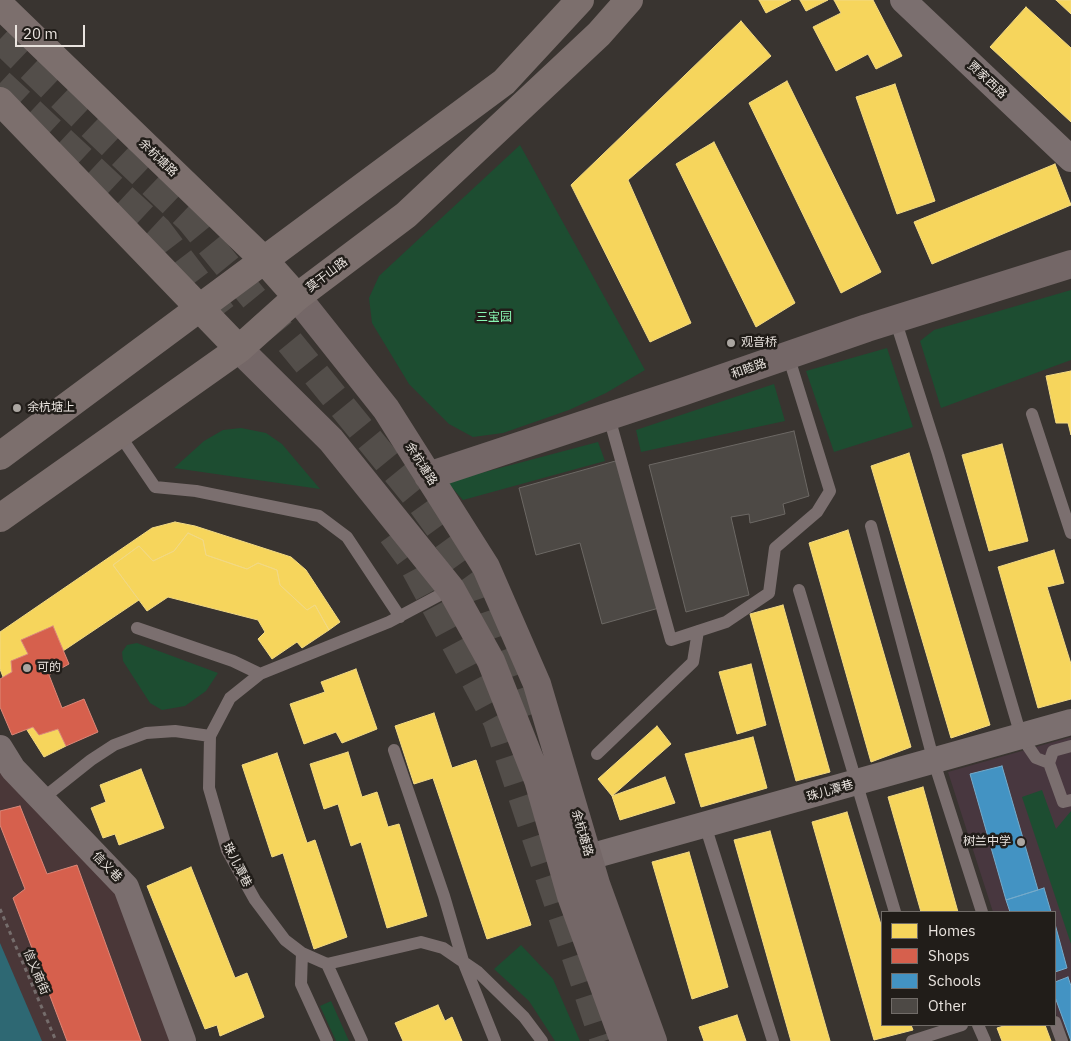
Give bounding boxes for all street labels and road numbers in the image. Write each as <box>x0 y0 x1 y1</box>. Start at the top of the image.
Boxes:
street label: 贾家西路 <box>965 58 1009 102</box>
street label: 余杭塘路 <box>136 136 180 180</box>
street label: 莫干山路 <box>303 255 351 295</box>
street label: 和睦路 <box>730 356 768 382</box>
street label: 余杭塘路 <box>402 440 440 488</box>
street label: 珠儿潭巷 <box>805 777 855 805</box>
street label: 余杭塘路 <box>568 808 596 858</box>
street label: 珠儿潭巷 <box>220 840 254 890</box>
street label: 信义巷 <box>89 849 125 885</box>
street label: 信义商街 <box>20 947 52 997</box>

